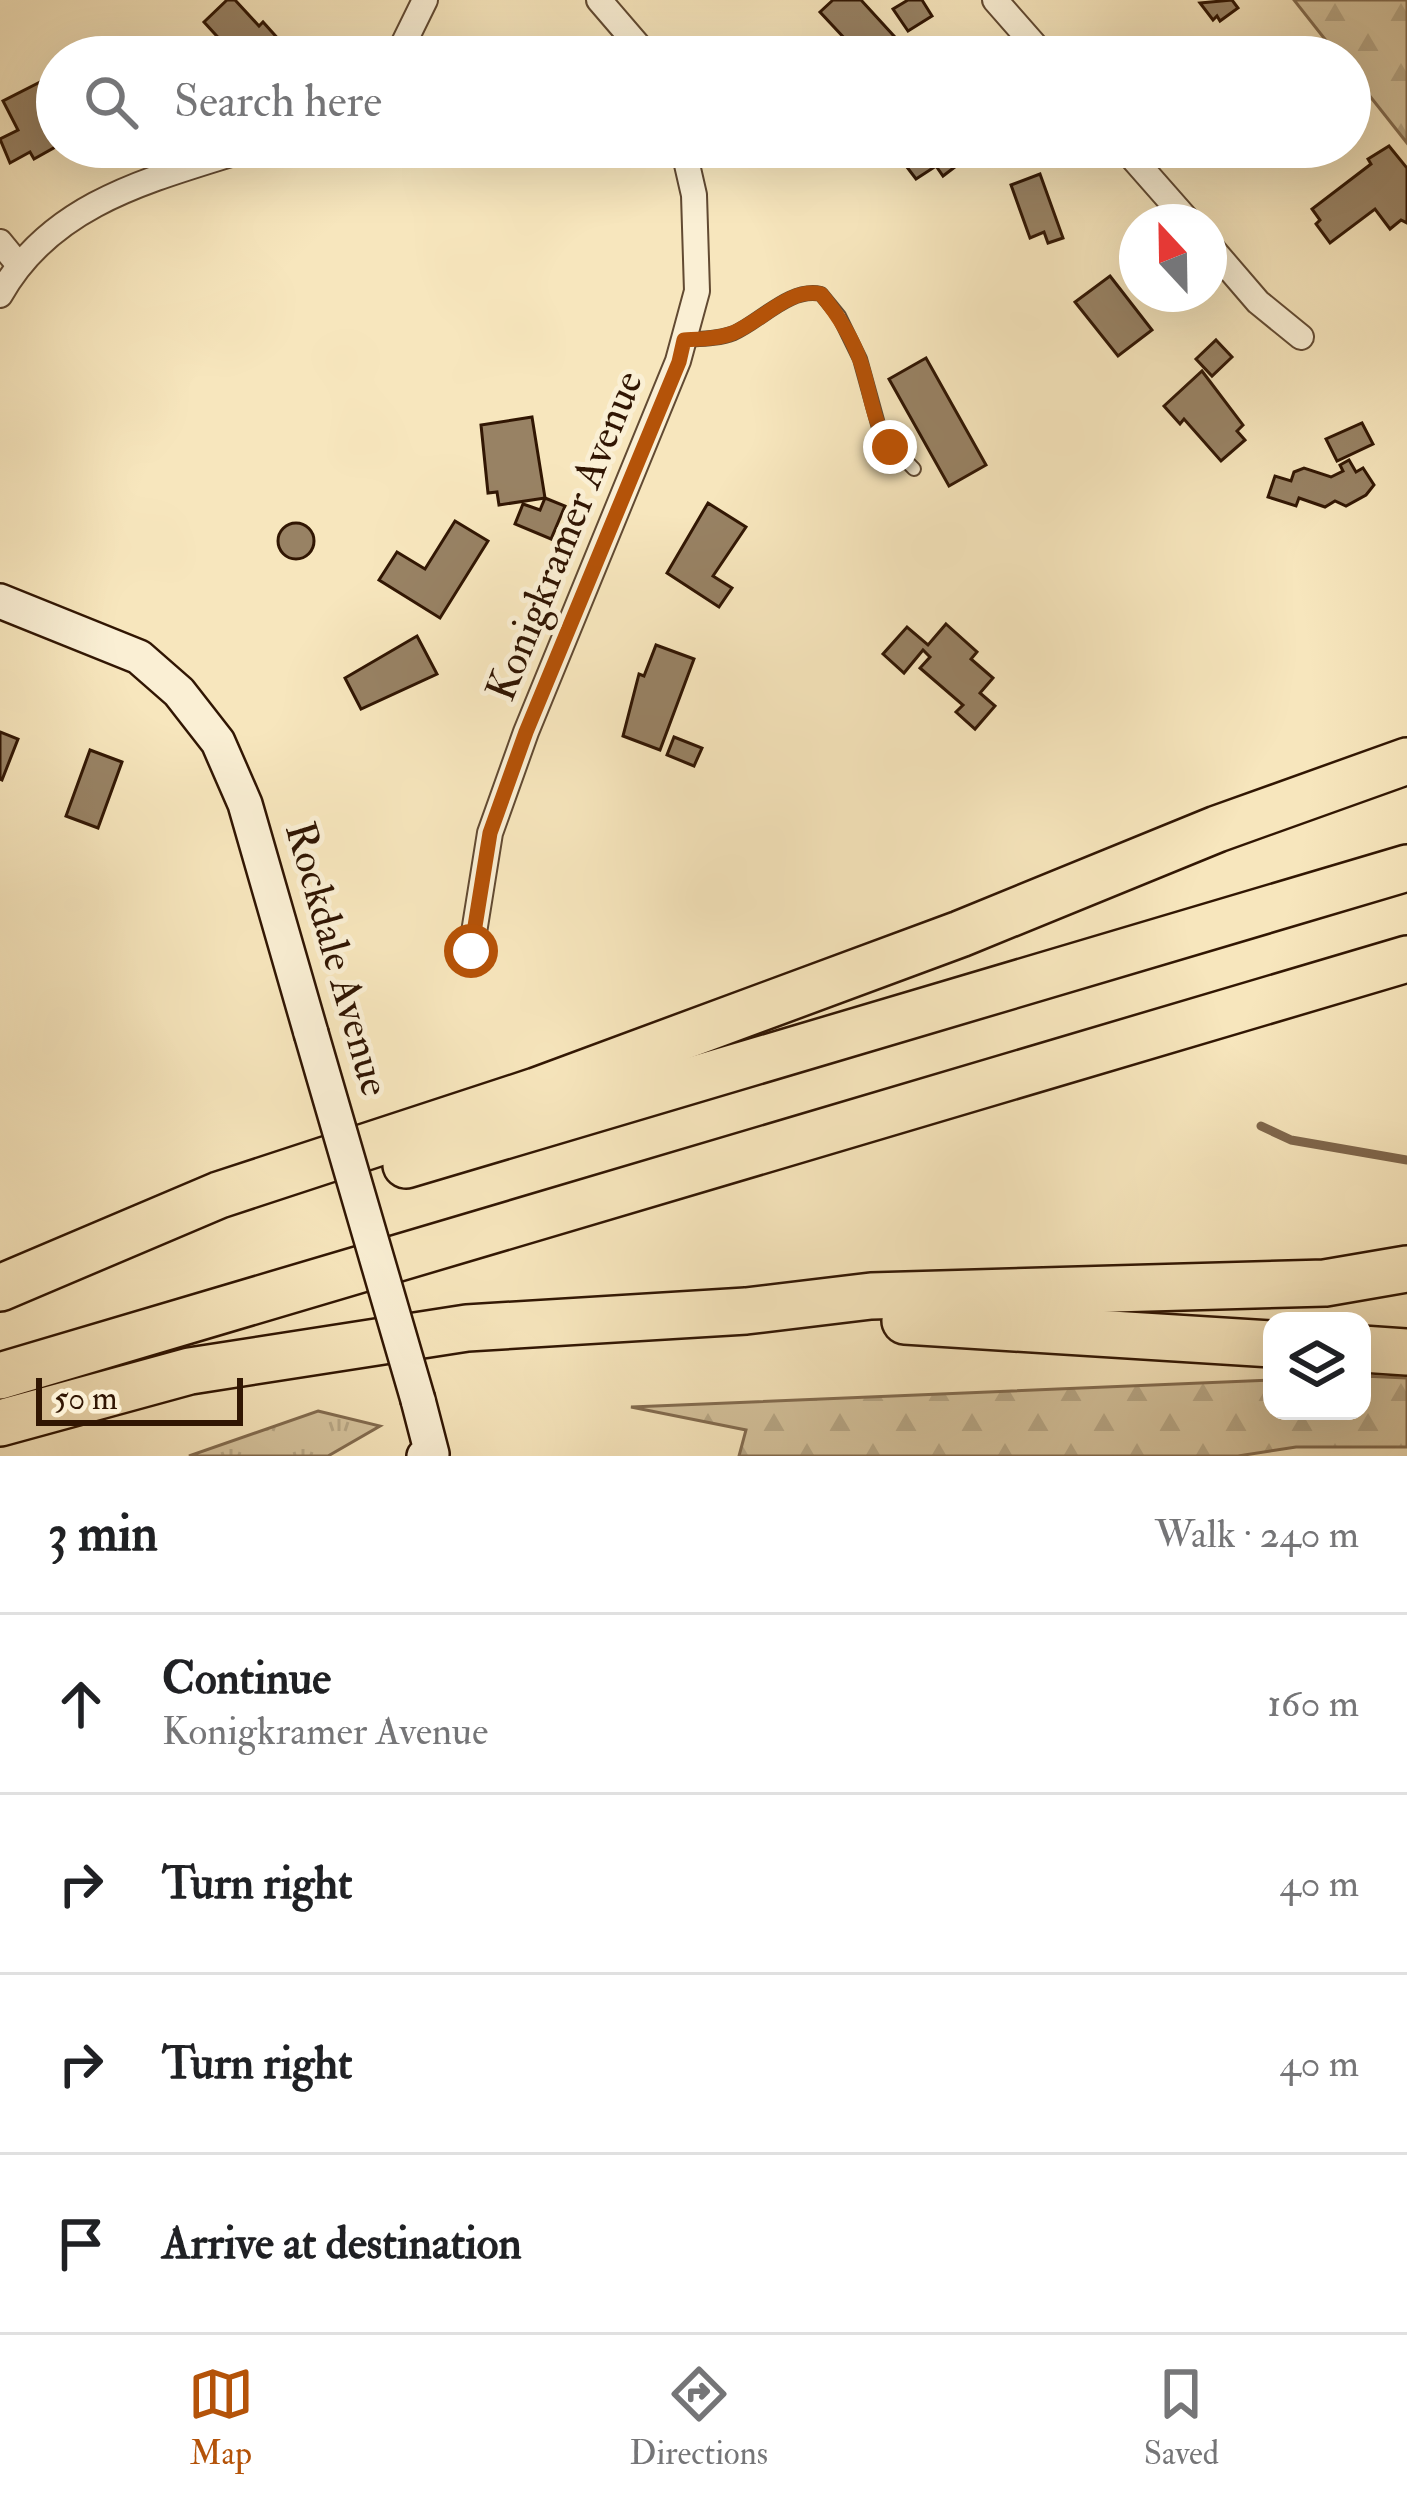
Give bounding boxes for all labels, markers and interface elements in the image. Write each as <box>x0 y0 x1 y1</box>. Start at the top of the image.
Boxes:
search box <box>36 36 1371 168</box>
icon: search <box>78 69 144 135</box>
text: Search here <box>174 74 382 130</box>
north arrow <box>1119 204 1227 312</box>
street label: Konigkramer Avenue <box>475 363 655 709</box>
route end <box>863 420 917 474</box>
street label: Rockdale Avenue <box>273 816 401 1102</box>
route start <box>444 924 498 978</box>
map controls <box>1263 1312 1371 1420</box>
button: layers <box>1263 1312 1371 1420</box>
scale bar <box>36 1372 243 1425</box>
text: 50 m <box>54 1378 118 1419</box>
text: 3 min <box>48 1502 158 1566</box>
text: Walk · 240 m <box>1155 1510 1359 1559</box>
text: Continue <box>162 1651 331 1707</box>
icon: ahead <box>48 1671 114 1737</box>
text: 160 m <box>1267 1679 1359 1728</box>
text: Konigkramer Avenue <box>162 1707 488 1756</box>
icon: right <box>48 1851 114 1917</box>
text: Turn right <box>162 1856 352 1912</box>
text: 40 m <box>1280 1859 1359 1908</box>
icon: right <box>48 2031 114 2097</box>
text: Turn right <box>162 2036 352 2092</box>
text: 40 m <box>1280 2039 1359 2088</box>
icon: arrive <box>48 2211 114 2277</box>
text: Arrive at destination <box>162 2216 522 2272</box>
tab: Map <box>188 2361 254 2474</box>
tab: Directions <box>630 2361 768 2474</box>
tab: Saved <box>1144 2361 1219 2474</box>

